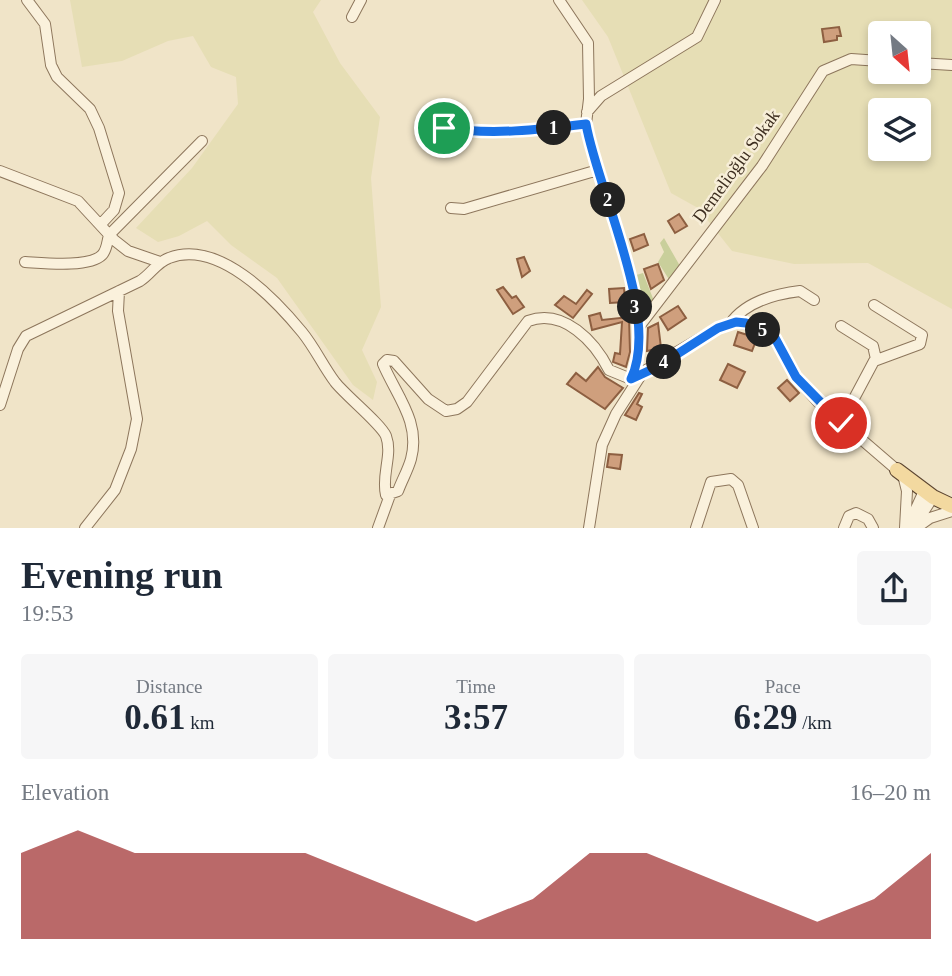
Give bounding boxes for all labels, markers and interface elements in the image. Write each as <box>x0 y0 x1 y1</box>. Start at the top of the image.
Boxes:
north arrow <box>868 21 931 84</box>
map controls <box>868 21 931 161</box>
pin <box>414 98 474 158</box>
button: layers <box>868 98 931 161</box>
street label: Demelioğlu Sokak <box>688 106 784 226</box>
icon: arrive <box>425 109 463 147</box>
pin: 1 <box>536 110 572 146</box>
text: 1 <box>549 117 558 138</box>
pin: 2 <box>590 182 626 218</box>
text: 2 <box>603 189 612 210</box>
pin: 3 <box>618 290 652 324</box>
text: 3 <box>630 296 639 317</box>
pin: 5 <box>746 312 780 348</box>
text: 5 <box>758 319 767 340</box>
pin: 4 <box>646 344 682 380</box>
text: 4 <box>659 351 668 372</box>
pin <box>811 393 871 453</box>
icon: check <box>822 404 860 442</box>
button: share <box>857 551 931 625</box>
text: Evening run <box>21 554 223 596</box>
text: 19:53 <box>21 601 73 626</box>
text: Distance <box>136 676 203 697</box>
text: Time <box>456 676 496 697</box>
text: Pace <box>765 676 801 697</box>
text: 0.61 <box>124 698 185 737</box>
text: 3:57 <box>444 698 508 737</box>
text: 6:29 <box>733 698 798 737</box>
text: km <box>185 712 214 733</box>
text: /km <box>798 712 832 733</box>
text: Elevation <box>21 780 109 805</box>
text: 16–20 m <box>850 780 931 805</box>

